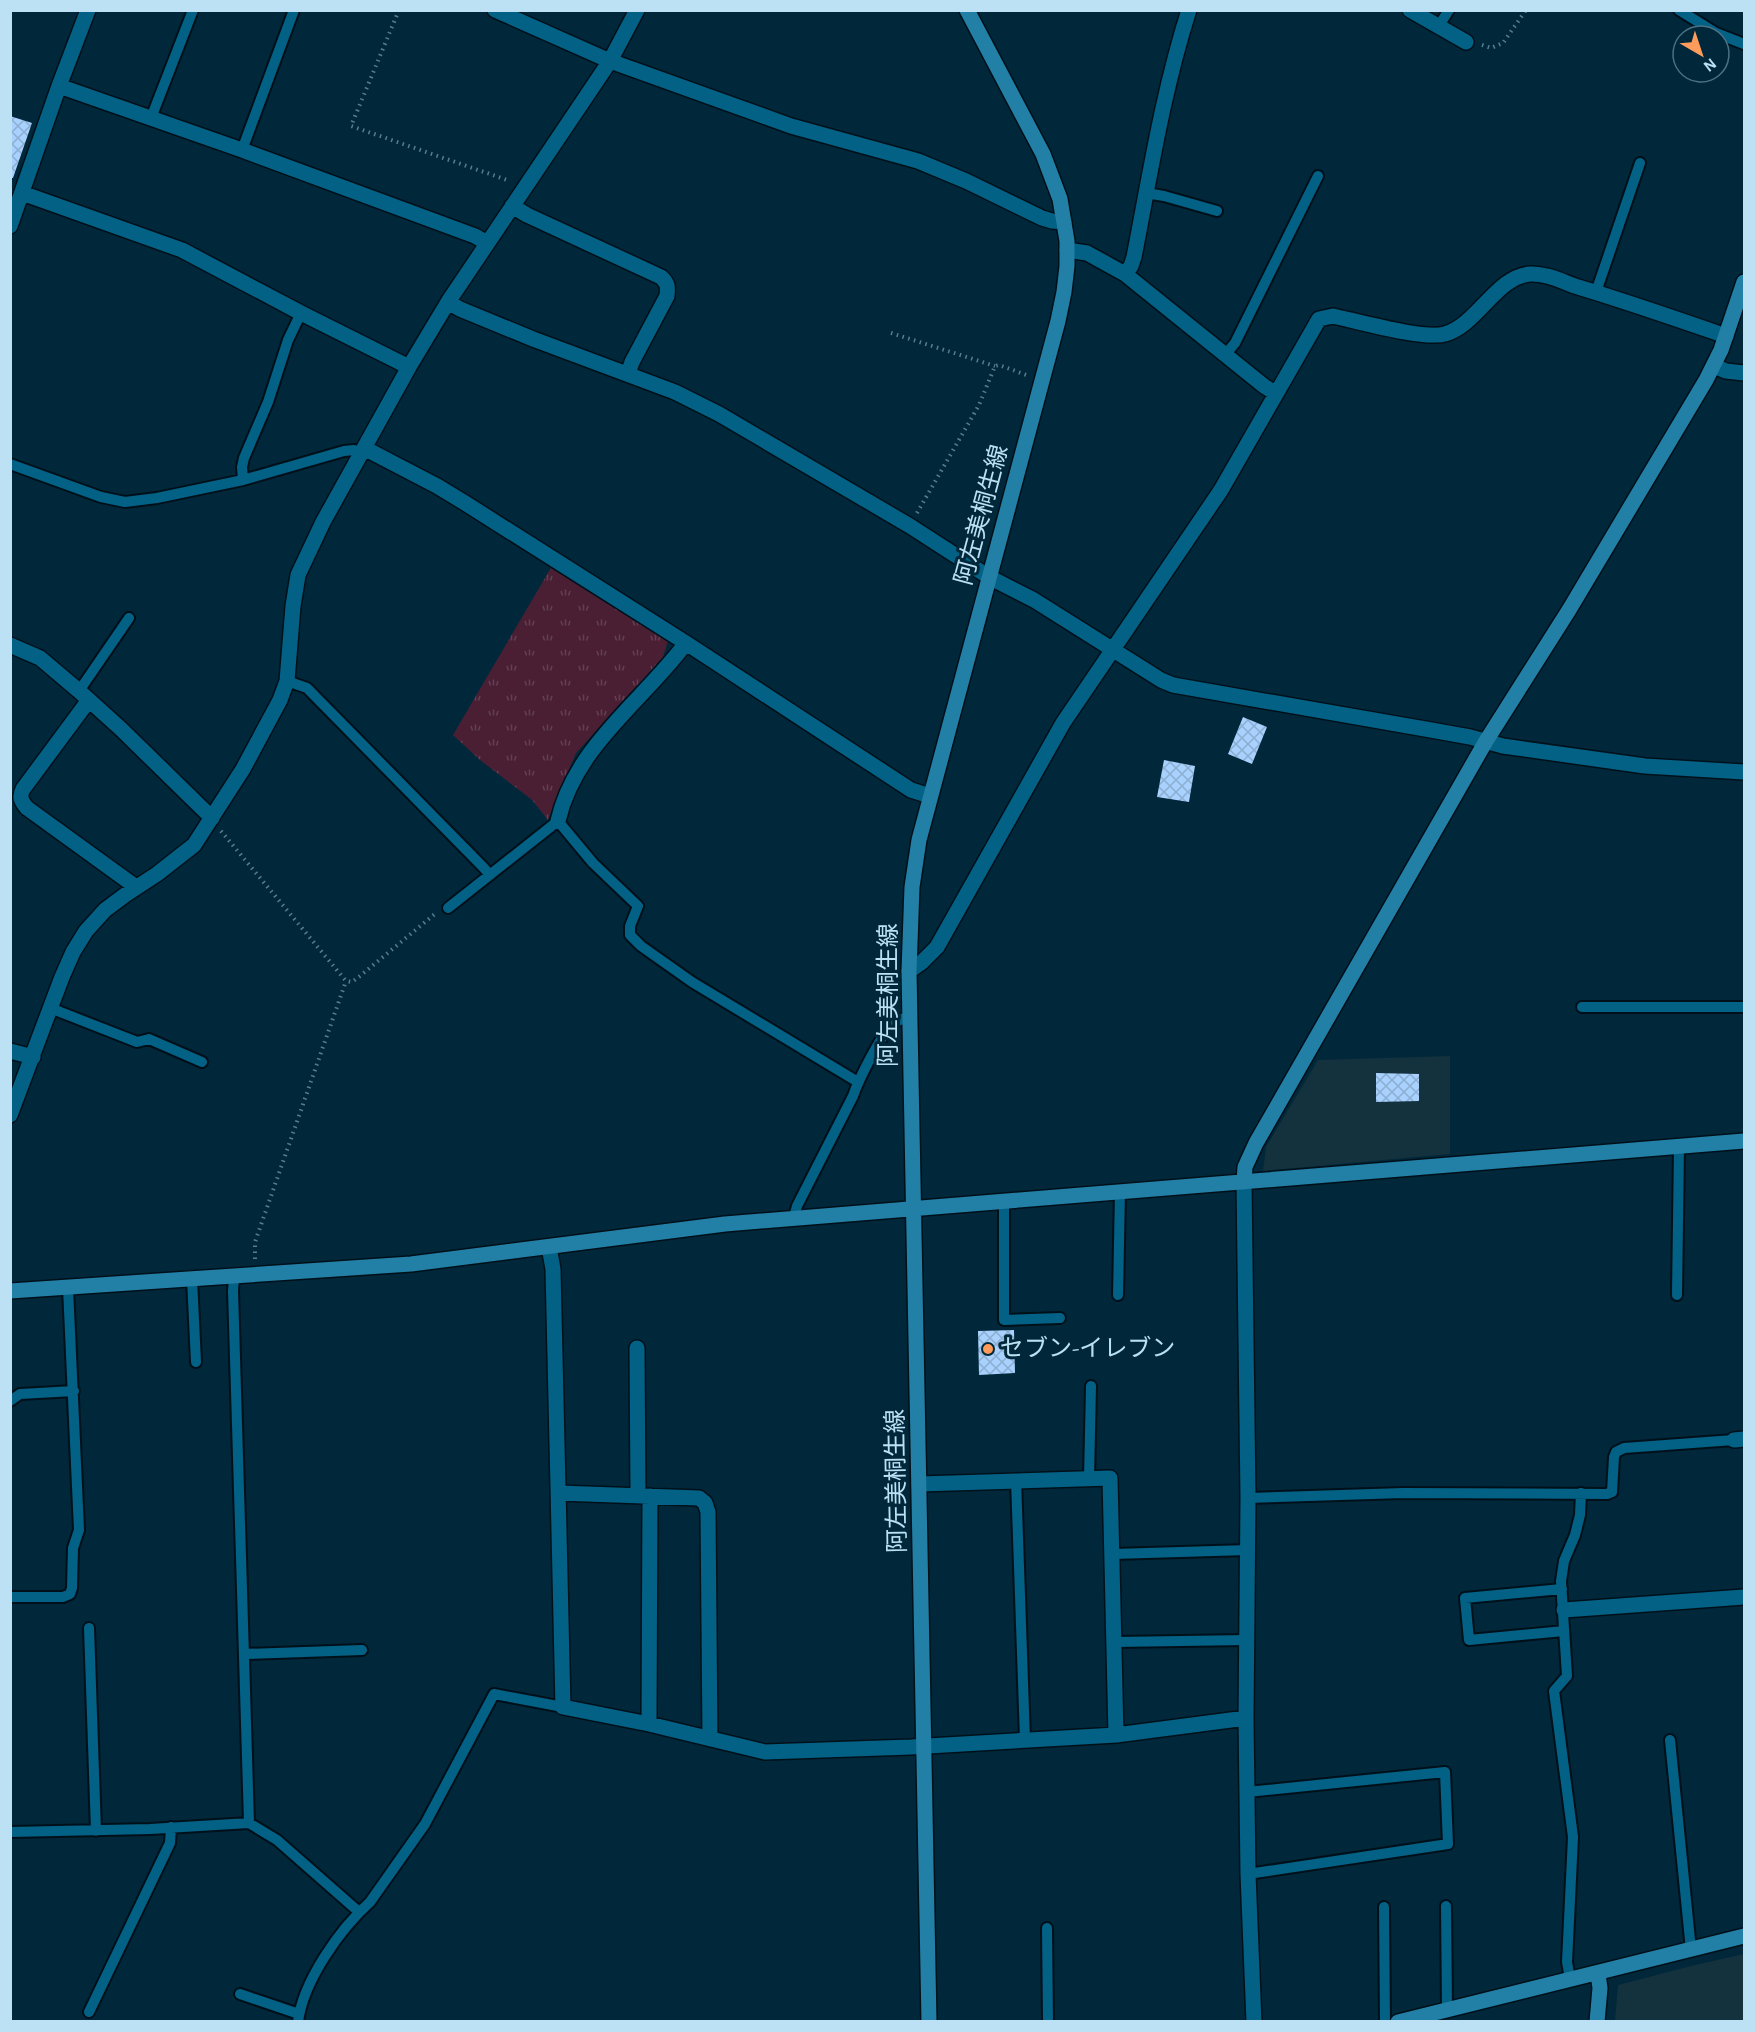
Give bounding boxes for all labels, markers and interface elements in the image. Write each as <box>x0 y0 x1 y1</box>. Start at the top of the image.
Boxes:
north arrow <box>1671 24 1731 84</box>
text: N <box>1700 55 1719 75</box>
street label: 阿左美桐生線 <box>950 442 1012 588</box>
street label: 阿左美桐生線 <box>875 923 901 1067</box>
place label: セブン-イレブン <box>1000 1335 1175 1361</box>
marker: セブン-イレブン <box>981 1342 995 1356</box>
street label: 阿左美桐生線 <box>882 1409 910 1553</box>

